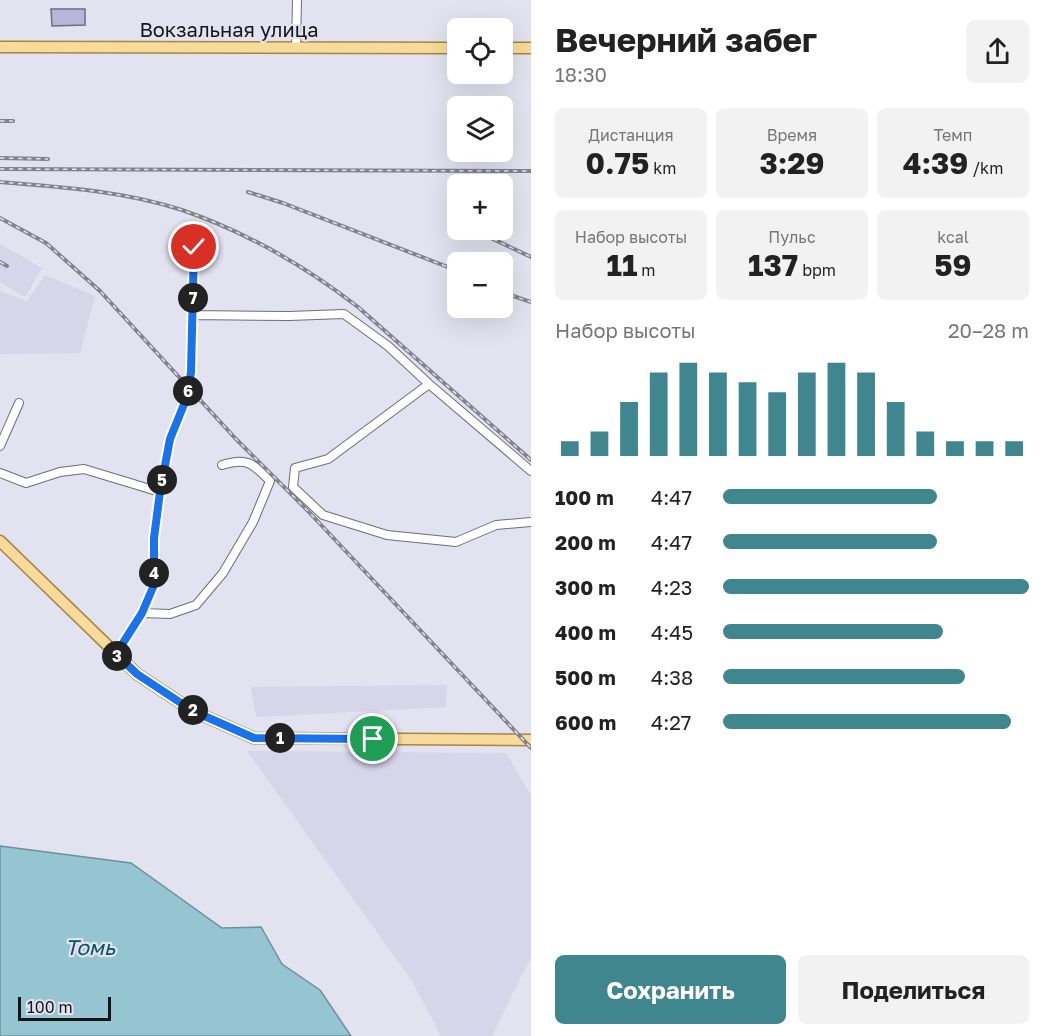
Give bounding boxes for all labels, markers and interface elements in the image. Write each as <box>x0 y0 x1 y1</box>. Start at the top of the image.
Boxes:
street label: Вокзальная улица <box>139 17 319 41</box>
map controls <box>447 18 513 318</box>
button: locate <box>447 18 513 84</box>
text: Вечерний забег <box>555 20 817 59</box>
button: share <box>966 20 1029 83</box>
text: 18:30 <box>555 62 607 86</box>
button: layers <box>447 96 513 162</box>
text: Дистанция <box>588 125 674 145</box>
text: Время <box>767 125 817 145</box>
text: Темп <box>934 125 972 145</box>
text: 0.75 <box>586 145 649 181</box>
text: 3:29 <box>759 145 825 181</box>
text: 4:39 <box>903 145 968 181</box>
text: km <box>649 158 676 178</box>
text: /km <box>968 158 1003 178</box>
button: + <box>447 174 513 240</box>
pin <box>168 221 219 272</box>
text: Набор высоты <box>575 227 687 247</box>
text: Пульс <box>768 227 816 247</box>
text: kcal <box>937 227 969 247</box>
icon: check <box>177 230 210 263</box>
text: 11 <box>606 247 637 283</box>
text: 137 <box>748 247 798 283</box>
text: 59 <box>934 247 972 283</box>
button: − <box>447 252 513 318</box>
text: m <box>637 260 656 280</box>
text: bpm <box>798 260 836 280</box>
pin: 7 <box>178 283 208 313</box>
text: 7 <box>189 288 197 308</box>
text: Набор высоты <box>555 318 696 342</box>
text: 20–28 m <box>948 318 1029 342</box>
pin: 6 <box>173 376 203 406</box>
text: 6 <box>183 381 193 401</box>
pin: 5 <box>147 465 177 495</box>
text: 5 <box>157 470 167 490</box>
text: 100 m <box>555 485 614 509</box>
text: 4:47 <box>651 485 692 509</box>
text: 200 m <box>555 530 616 554</box>
text: 4:47 <box>651 530 692 554</box>
pin: 4 <box>139 558 169 588</box>
text: 4 <box>149 563 159 583</box>
text: 300 m <box>555 575 616 599</box>
text: 4:23 <box>651 575 693 599</box>
text: 400 m <box>555 620 616 644</box>
text: 4:45 <box>651 620 693 644</box>
pin: 3 <box>102 641 132 671</box>
text: 3 <box>112 646 122 666</box>
text: 500 m <box>555 665 616 689</box>
text: 4:38 <box>651 665 693 689</box>
pin: 2 <box>178 695 208 725</box>
text: 2 <box>188 700 198 720</box>
text: 600 m <box>555 710 616 734</box>
text: 4:27 <box>651 710 691 734</box>
pin <box>347 713 398 764</box>
icon: arrive <box>356 722 389 755</box>
pin: 1 <box>265 723 295 753</box>
text: 1 <box>276 728 284 748</box>
water label: Томь <box>65 934 116 960</box>
button: Сохранить <box>555 955 786 1024</box>
button: Поделиться <box>798 955 1029 1024</box>
scale bar <box>18 994 111 1022</box>
text: 100 m <box>27 997 73 1017</box>

